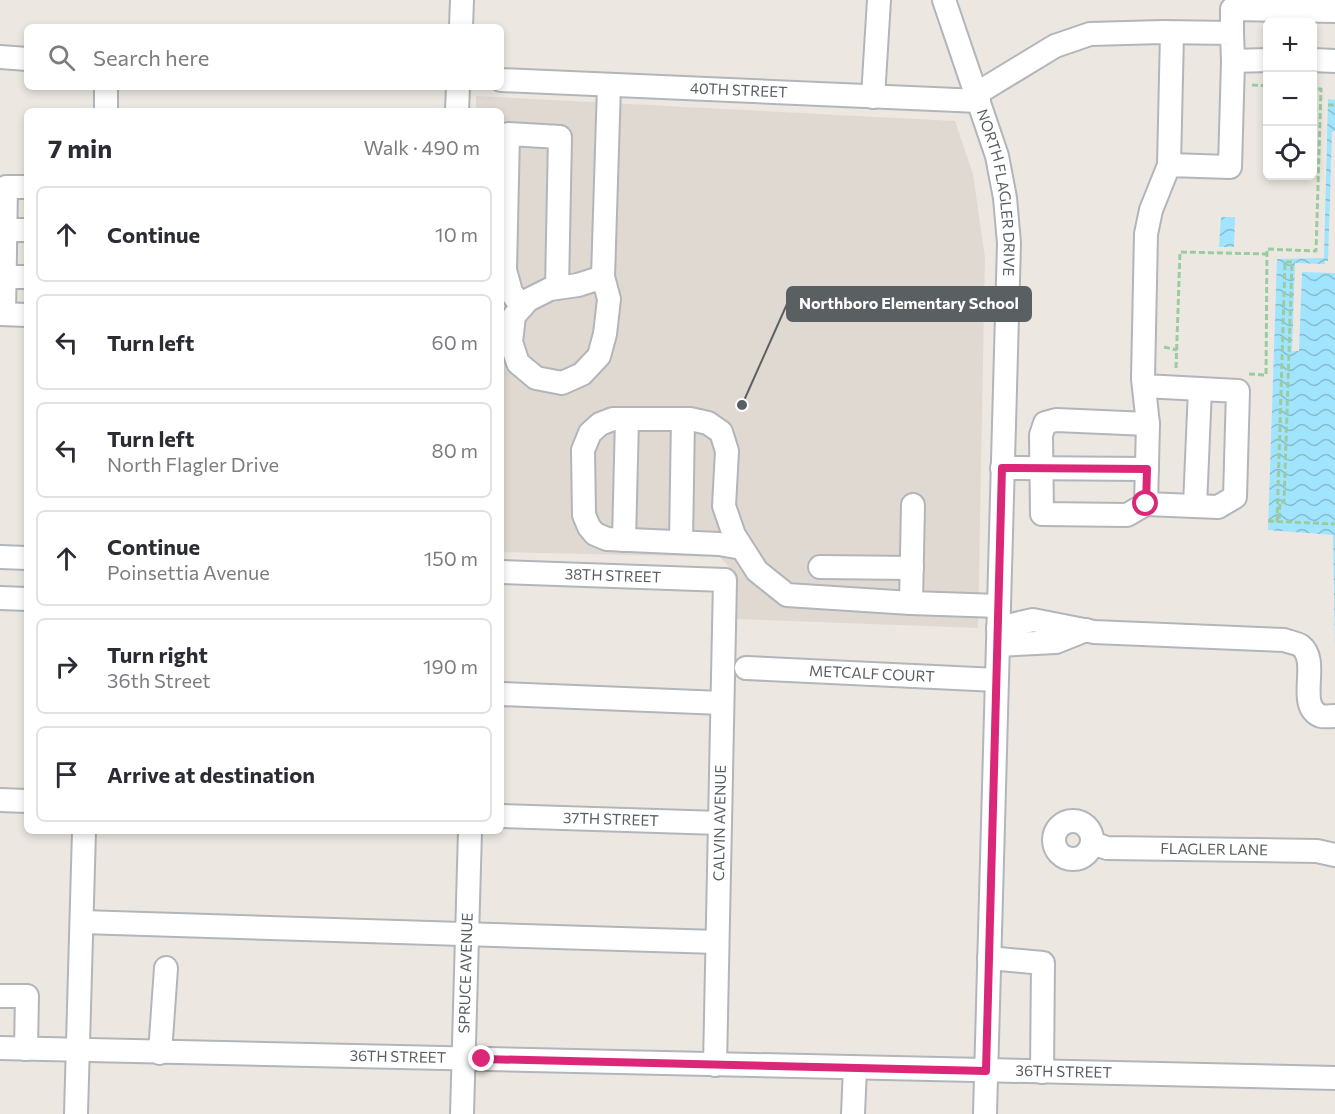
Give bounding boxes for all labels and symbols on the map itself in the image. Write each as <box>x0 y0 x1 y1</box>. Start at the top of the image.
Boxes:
street label: 40TH STREET <box>690 78 788 101</box>
street label: NORTH FLAGLER DRIVE <box>974 107 1019 277</box>
callout: Northboro Elementary School <box>787 287 1031 321</box>
text: Northboro Elementary School <box>799 293 1019 312</box>
route start <box>1132 490 1158 516</box>
street label: 38TH STREET <box>564 564 662 586</box>
street label: METCALF COURT <box>809 661 936 685</box>
street label: CALVIN AVENUE <box>709 765 729 881</box>
street label: 37TH STREET <box>563 808 660 829</box>
street label: FLAGLER LANE <box>1160 839 1268 858</box>
street label: SPRUCE AVENUE <box>454 912 476 1034</box>
route end <box>468 1045 494 1071</box>
street label: 36TH STREET <box>349 1046 447 1066</box>
street label: 36TH STREET <box>1015 1061 1113 1081</box>

